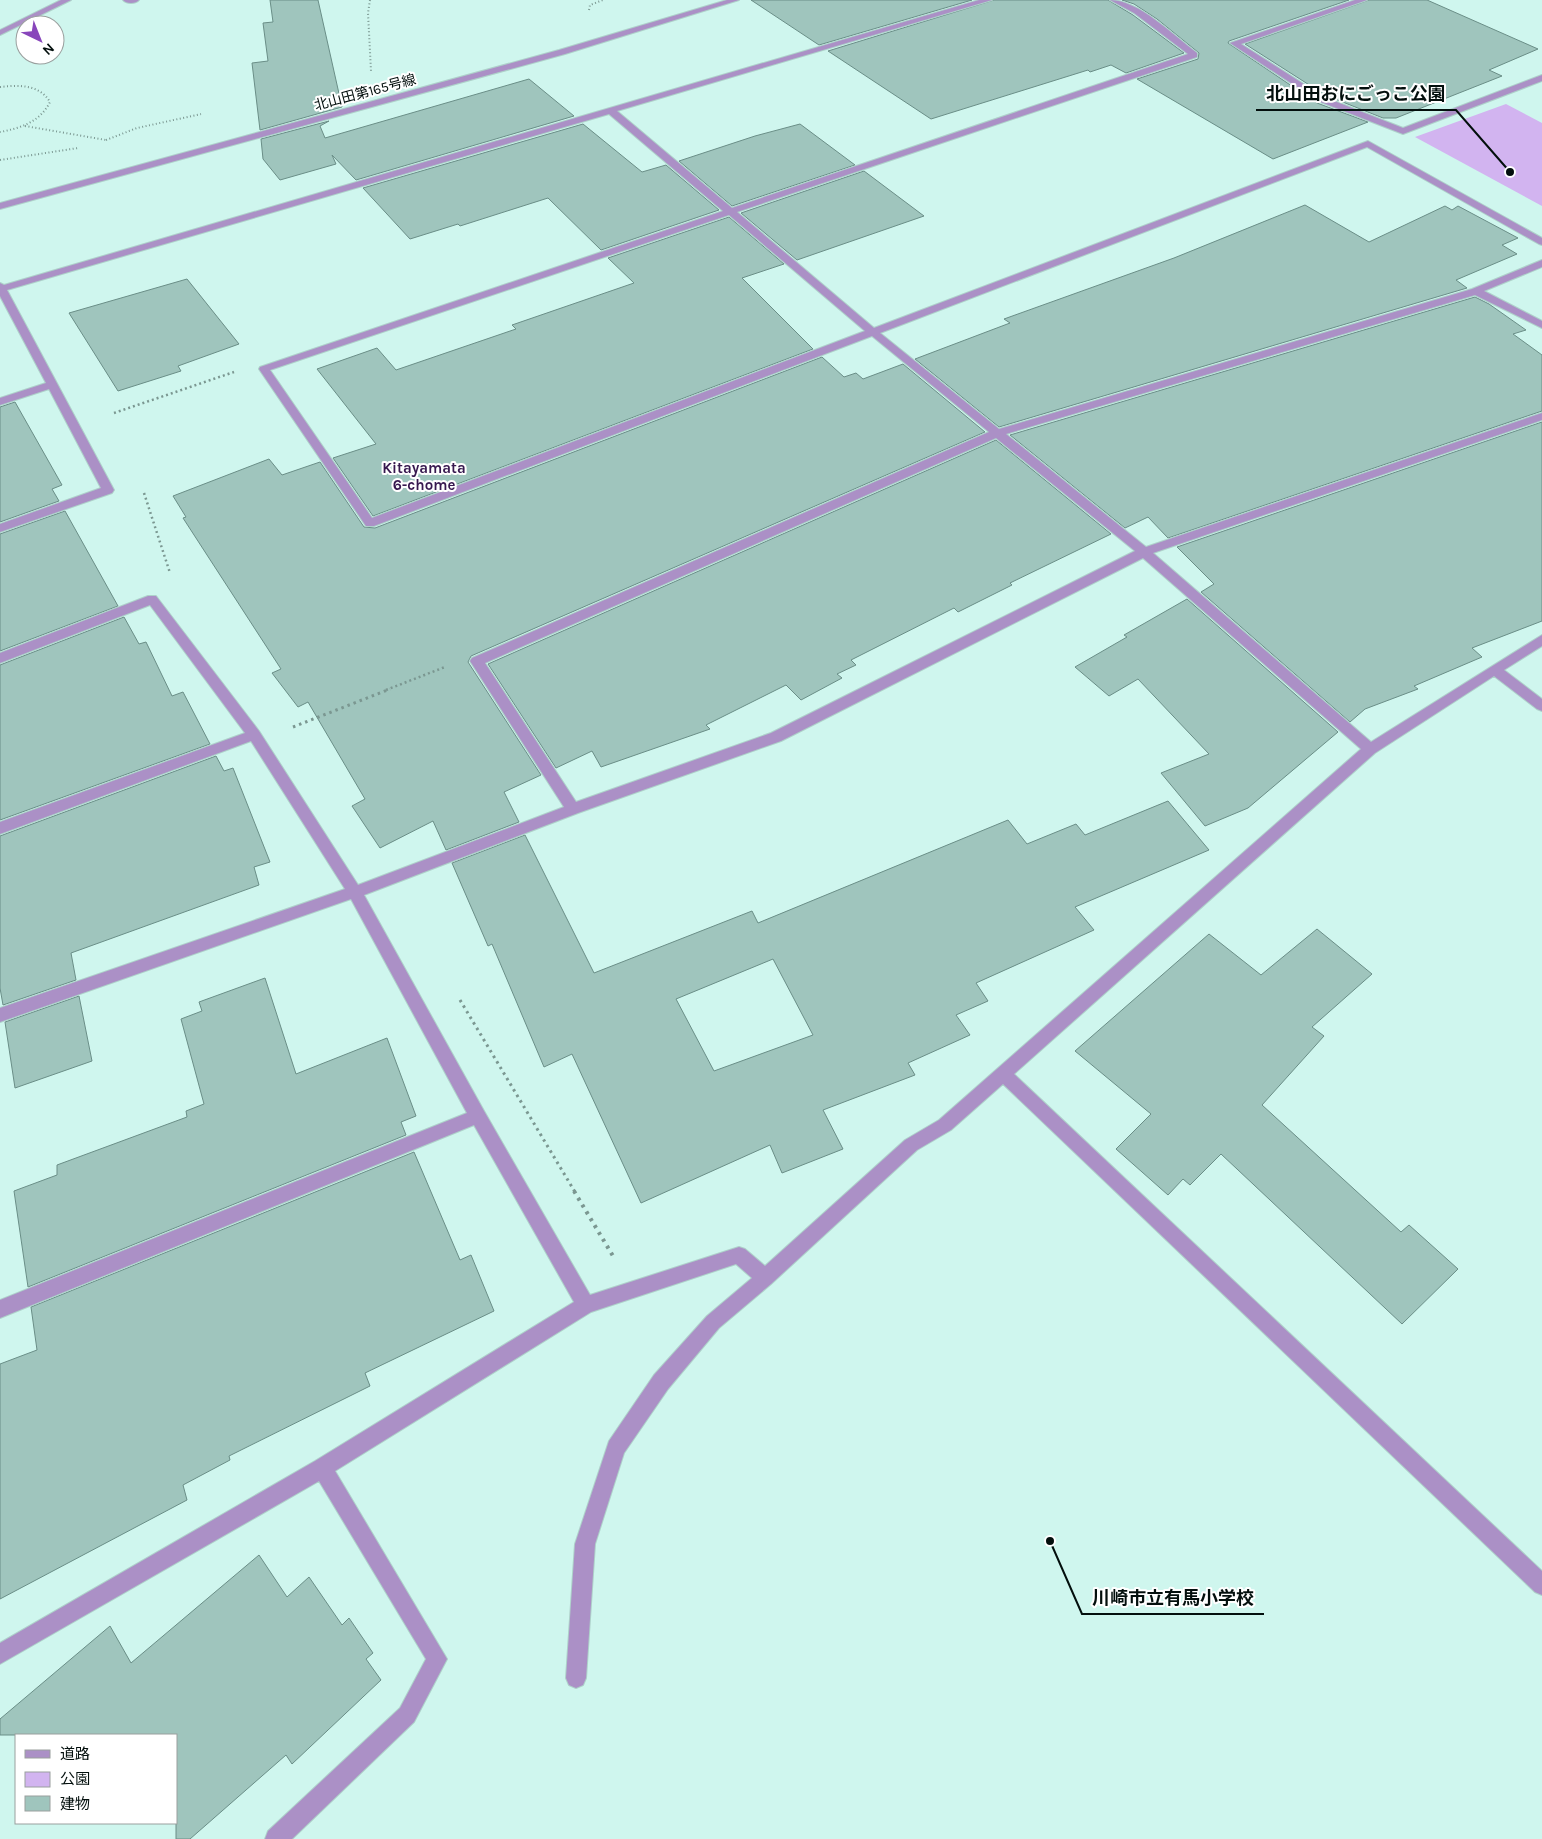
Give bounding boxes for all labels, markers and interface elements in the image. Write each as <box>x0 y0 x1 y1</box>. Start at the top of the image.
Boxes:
north arrow <box>15 15 65 65</box>
text: N <box>39 39 58 59</box>
street label: 北山田第165号線 <box>312 71 418 114</box>
callout: 北山田おにごっこ公園 <box>1256 77 1456 110</box>
text: 北山田おにごっこ公園 <box>1266 83 1446 105</box>
district label: Kitayamata 6-chome <box>382 459 466 494</box>
callout: 川崎市立有馬小学校 <box>1082 1581 1264 1614</box>
text: 川崎市立有馬小学校 <box>1092 1587 1254 1609</box>
legend <box>15 1734 178 1824</box>
text: 道路 <box>60 1745 90 1763</box>
text: 公園 <box>60 1770 90 1788</box>
text: 建物 <box>60 1795 90 1813</box>

